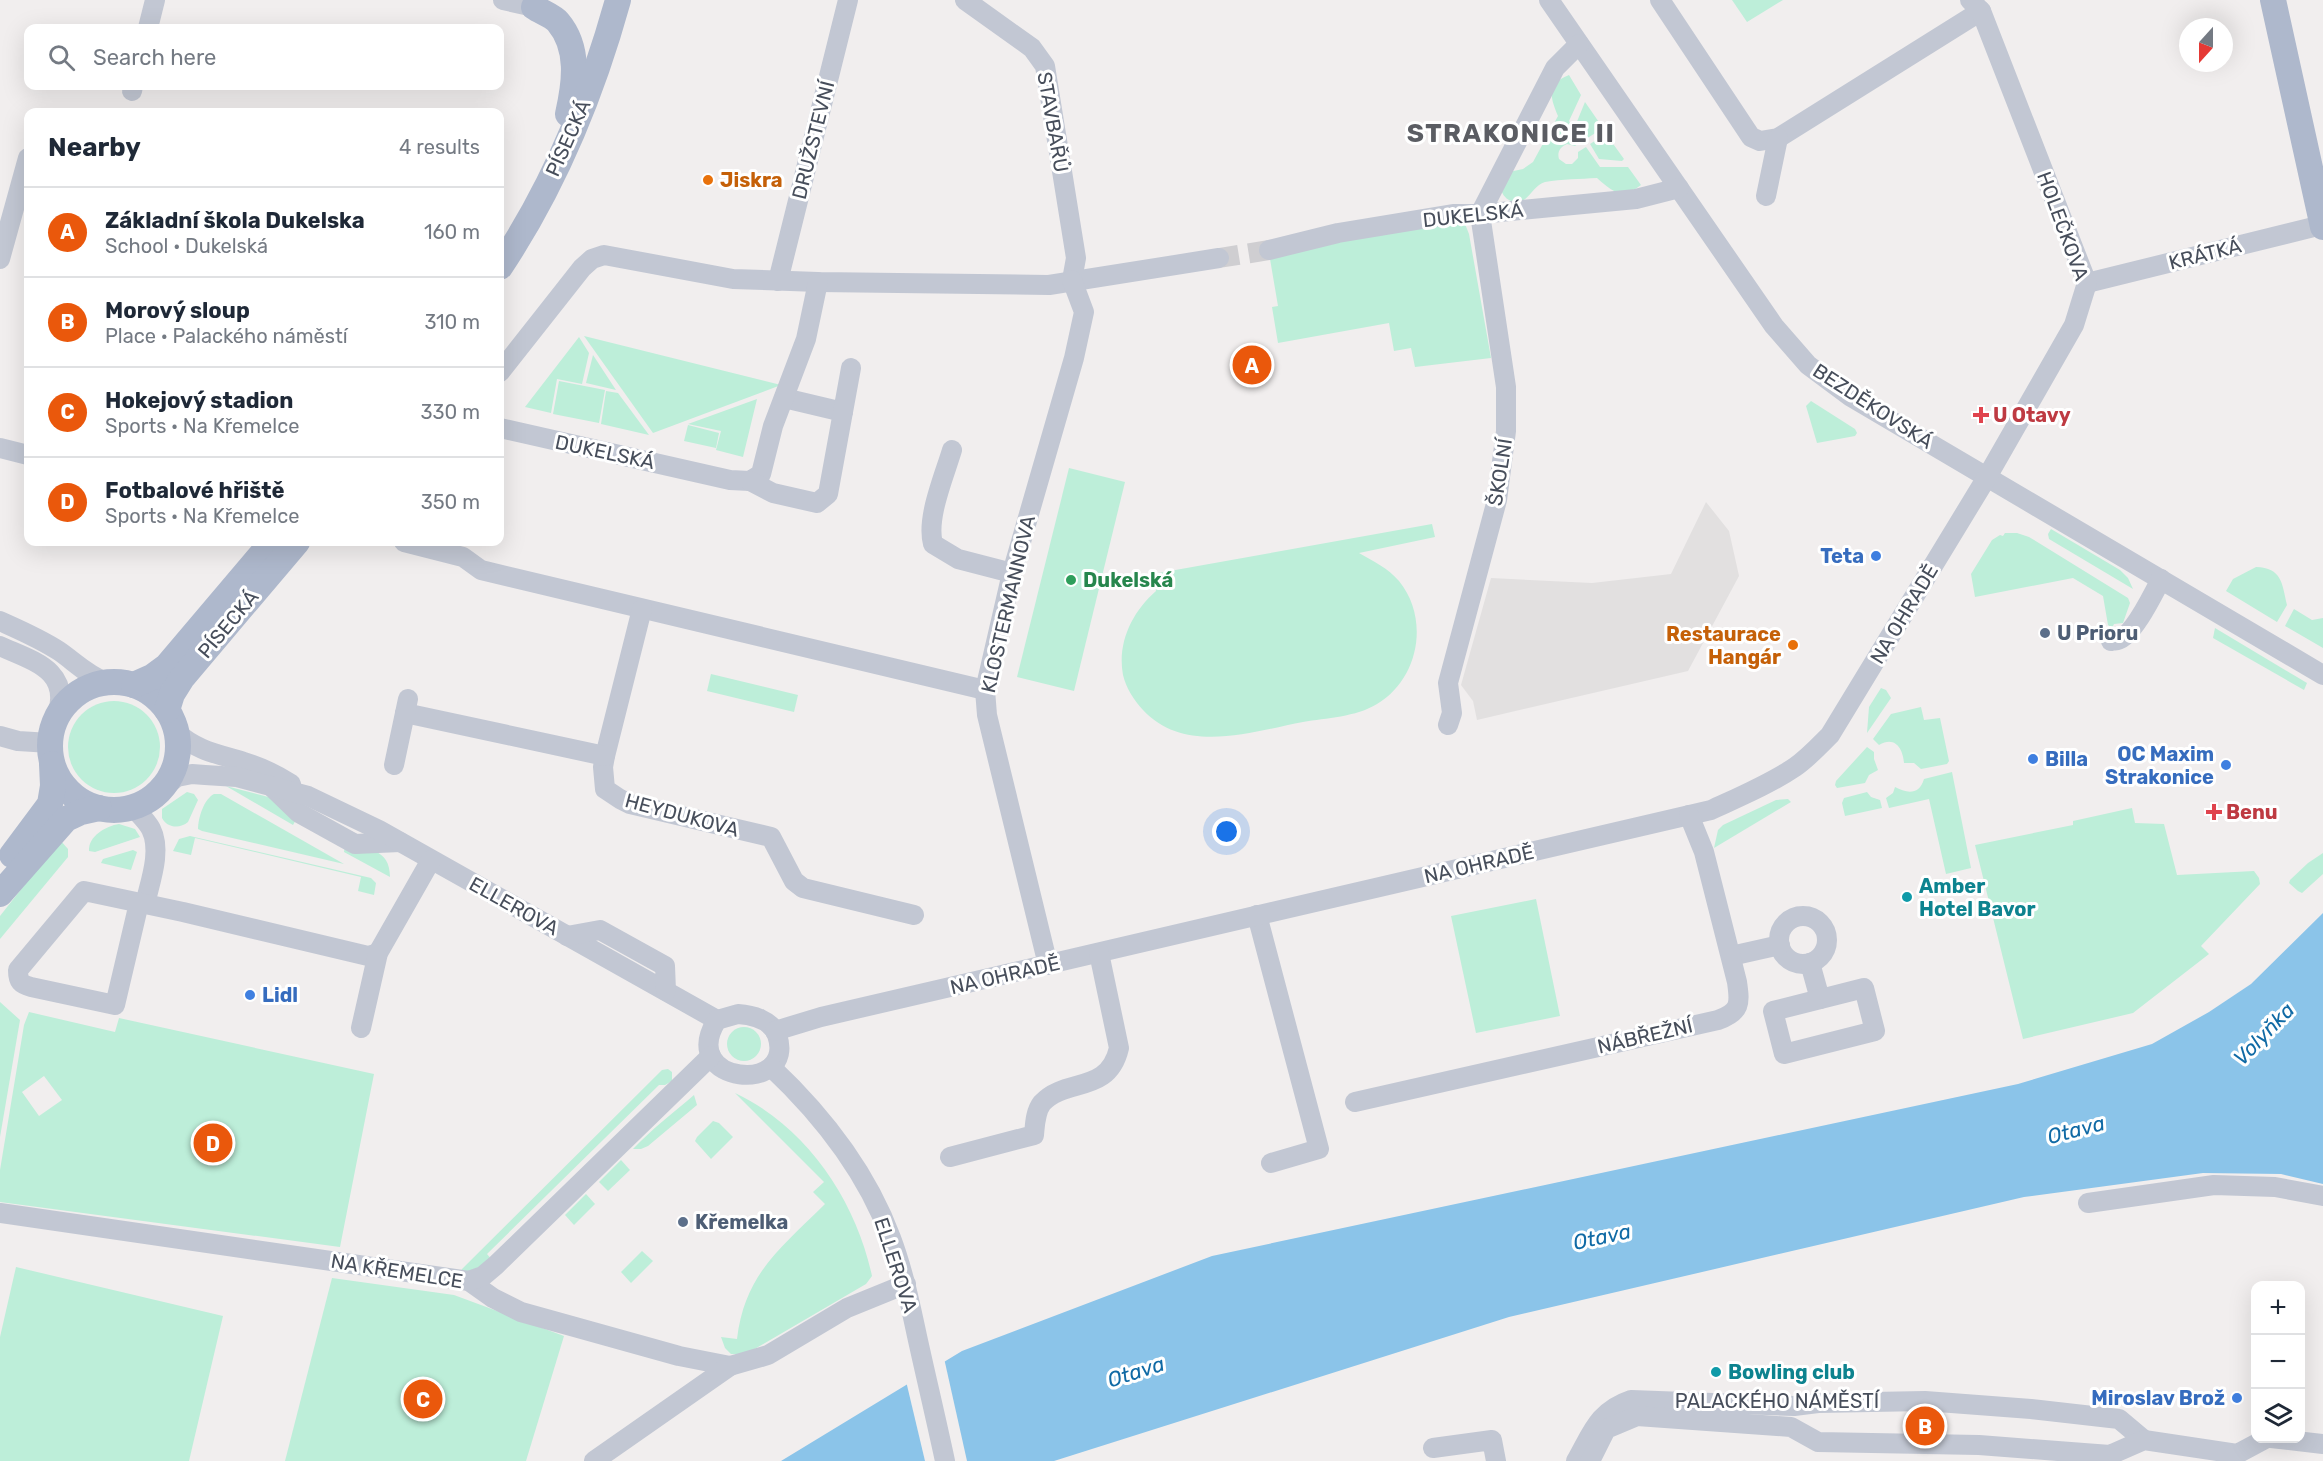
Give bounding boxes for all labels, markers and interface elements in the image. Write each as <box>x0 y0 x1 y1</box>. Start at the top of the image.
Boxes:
north arrow <box>2179 18 2233 72</box>
search box <box>24 24 504 90</box>
icon: search <box>45 41 78 74</box>
text: Search here <box>93 44 216 71</box>
street label: STAVBAŘŮ <box>1032 70 1074 174</box>
street label: DRUŽSTEVNÍ <box>787 77 840 202</box>
street label: PÍSECKÁ <box>540 96 596 180</box>
district label: STRAKONICE II <box>1407 118 1615 149</box>
text: Nearby <box>48 132 141 163</box>
text: 4 results <box>399 135 480 159</box>
place label: Jiskra <box>720 168 783 192</box>
street label: HOLEČKOVA <box>2032 168 2094 284</box>
marker: Jiskra <box>701 173 715 187</box>
street label: DUKELSKÁ <box>1421 198 1525 232</box>
text: Základní škola Dukelska <box>105 207 365 234</box>
text: A <box>60 220 75 244</box>
text: 160 m <box>424 220 480 244</box>
street label: KRÁTKÁ <box>2166 233 2244 275</box>
text: School · Dukelská <box>105 234 268 258</box>
text: Morový sloup <box>105 297 250 324</box>
text: B <box>60 310 75 334</box>
text: 310 m <box>424 310 480 334</box>
text: Place · Palackého náměstí <box>105 324 348 348</box>
pin: A <box>1232 342 1272 388</box>
street label: BEZDĚKOVSKÁ <box>1808 358 1938 454</box>
text: Hokejový stadion <box>105 387 293 414</box>
text: C <box>60 400 75 424</box>
text: 330 m <box>421 400 480 424</box>
place label: U Otavy <box>1993 403 2071 427</box>
marker: U Otavy <box>1974 408 1988 422</box>
text: Sports · Na Křemelce <box>105 414 299 438</box>
street label: DUKELSKÁ <box>553 430 657 474</box>
street label: ŠKOLNÍ <box>1483 435 1517 507</box>
text: Fotbalové hřiště <box>105 477 285 504</box>
text: D <box>60 490 75 514</box>
text: 350 m <box>421 490 480 514</box>
text: Sports · Na Křemelce <box>105 504 299 528</box>
street label: KLOSTERMANNOVA <box>976 513 1040 695</box>
place label: Teta <box>1820 544 1864 568</box>
marker: Teta <box>1869 549 1883 563</box>
street label: NA OHRADĚ <box>1865 560 1943 668</box>
place label: Dukelská <box>1083 568 1173 592</box>
marker: Dukelská <box>1064 573 1078 587</box>
street label: PÍSECKÁ <box>193 585 263 663</box>
place label: U Prioru <box>2057 621 2138 645</box>
place label: Restaurace Hangár <box>1666 622 1781 669</box>
marker: U Prioru <box>2038 626 2052 640</box>
marker: Restaurace Hangár <box>1786 638 1800 652</box>
place label: OC Maxim Strakonice <box>2105 742 2214 789</box>
place label: Billa <box>2045 747 2088 771</box>
marker: Billa <box>2026 752 2040 766</box>
marker: OC Maxim Strakonice <box>2219 758 2233 772</box>
street label: HEYDUKOVA <box>622 788 742 842</box>
place label: Benu <box>2226 800 2278 824</box>
marker: Benu <box>2207 805 2221 819</box>
your location <box>1212 817 1241 846</box>
street label: NA OHRADĚ <box>1422 840 1536 888</box>
street label: ELLEROVA <box>465 872 563 940</box>
place label: Amber Hotel Bavor <box>1919 874 2036 921</box>
marker: Amber Hotel Bavor <box>1900 890 1914 904</box>
street label: NA OHRADĚ <box>948 951 1062 999</box>
place label: Lidl <box>262 983 298 1007</box>
marker: Lidl <box>243 988 257 1002</box>
water label: Volyňka <box>2228 997 2300 1070</box>
street label: NÁBŘEŽNÍ <box>1595 1013 1697 1059</box>
water label: Otava <box>2044 1110 2107 1149</box>
pin: D <box>194 1120 232 1166</box>
place label: Křemelka <box>695 1210 788 1234</box>
street label: ELLEROVA <box>869 1214 923 1316</box>
marker: Křemelka <box>676 1215 690 1229</box>
water label: Otava <box>1571 1218 1633 1255</box>
street label: NA KŘEMELCE <box>329 1249 465 1293</box>
map controls <box>2251 1281 2305 1443</box>
button: + <box>2251 1281 2305 1335</box>
button: − <box>2251 1335 2305 1389</box>
water label: Otava <box>1104 1351 1168 1392</box>
place label: Bowling club <box>1728 1360 1855 1384</box>
marker: Bowling club <box>1709 1365 1723 1379</box>
pin: C <box>404 1376 442 1422</box>
place label: Miroslav Brož <box>2091 1386 2225 1410</box>
street label: PALACKÉHO NÁMĚSTÍ <box>1675 1389 1881 1413</box>
button: layers <box>2251 1389 2305 1443</box>
marker: Miroslav Brož <box>2230 1391 2244 1405</box>
pin: B <box>1906 1404 1944 1448</box>

